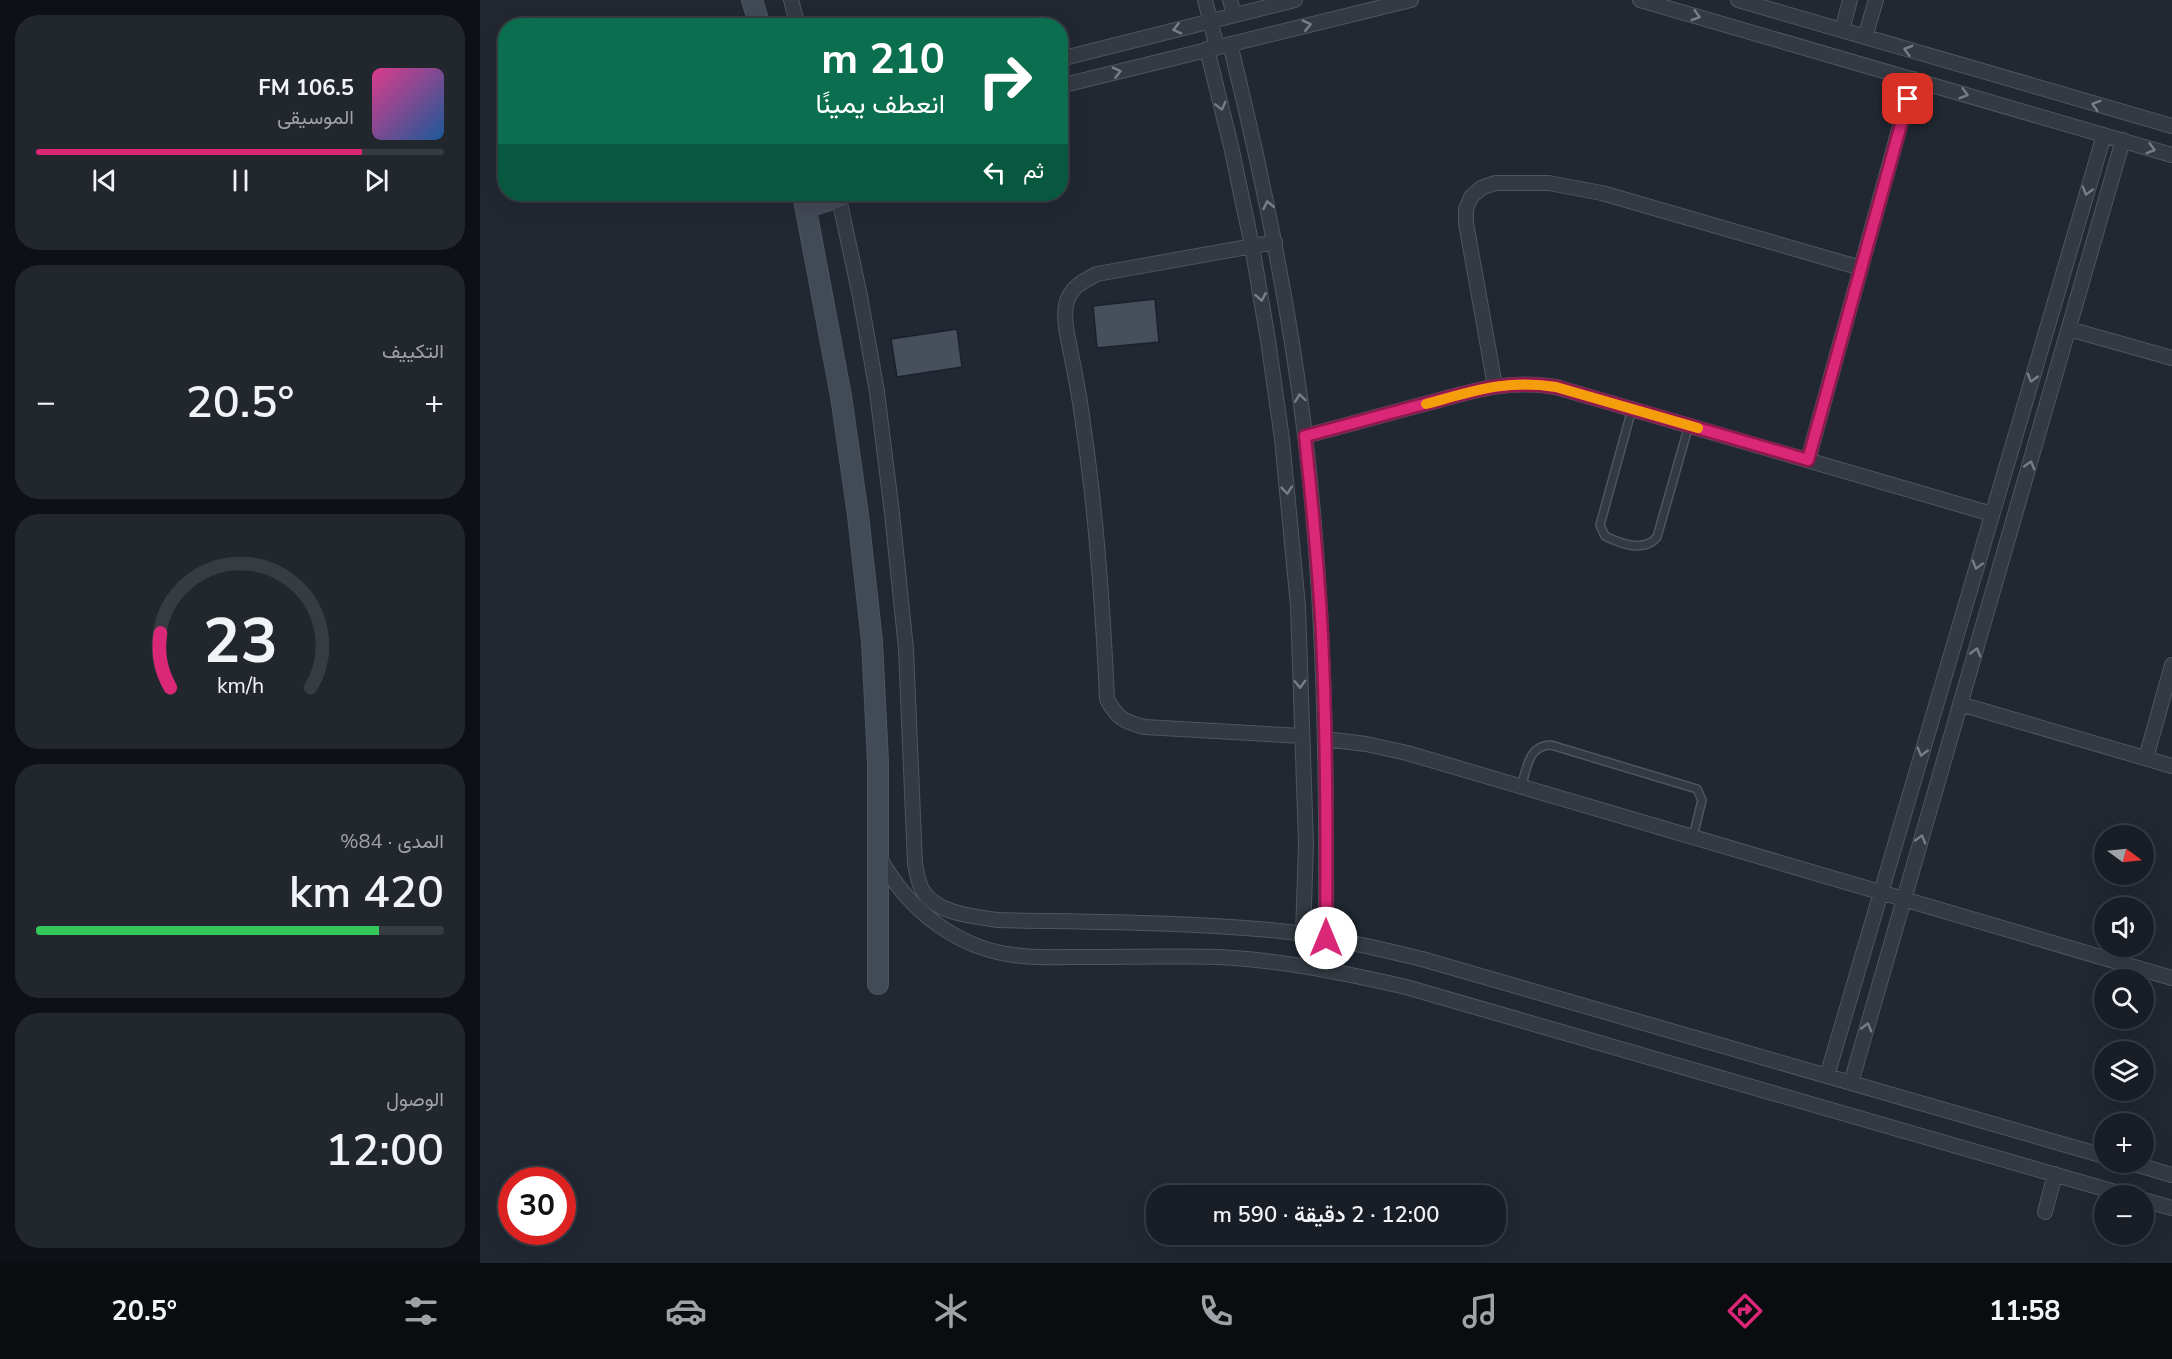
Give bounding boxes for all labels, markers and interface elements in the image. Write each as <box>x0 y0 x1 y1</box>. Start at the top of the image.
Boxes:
one-way arrow <box>1690 9 1701 21</box>
one-way arrow <box>1301 20 1311 33</box>
one-way arrow <box>1173 22 1183 34</box>
text: 210 m <box>821 31 945 88</box>
icon: right <box>966 42 1044 120</box>
one-way arrow <box>1904 45 1914 57</box>
one-way arrow <box>1111 67 1122 79</box>
text: 106.5 FM <box>258 73 354 103</box>
pin <box>1882 73 1933 124</box>
icon: arrive <box>1891 82 1924 115</box>
text: انعطف يمينًا <box>815 86 945 123</box>
one-way arrow <box>1958 87 1969 99</box>
one-way arrow <box>2091 100 2101 112</box>
one-way arrow <box>1214 101 1227 111</box>
text: الموسيقى <box>277 104 354 131</box>
one-way arrow <box>2145 142 2156 154</box>
icon: left <box>978 156 1011 189</box>
text: ثم <box>1023 156 1044 186</box>
icon: previous <box>88 164 121 197</box>
icon: pause <box>224 164 257 197</box>
icon: next <box>360 164 393 197</box>
one-way arrow <box>2082 185 2094 196</box>
one-way arrow <box>1262 201 1275 211</box>
one-way arrow <box>1254 292 1266 302</box>
text: التكييف <box>382 338 444 365</box>
text: 20.5° <box>186 372 294 433</box>
one-way arrow <box>2027 372 2039 383</box>
text: − <box>36 380 56 425</box>
text: + <box>424 380 444 425</box>
one-way arrow <box>1294 393 1306 402</box>
one-way arrow <box>2023 460 2035 470</box>
one-way arrow <box>1280 485 1293 495</box>
one-way arrow <box>1972 559 1984 570</box>
text: 23 <box>203 600 277 685</box>
one-way arrow <box>1968 647 1981 657</box>
text: km/h <box>216 672 264 702</box>
one-way arrow <box>1294 680 1306 689</box>
one-way arrow <box>1917 746 1929 757</box>
north arrow <box>2094 825 2154 885</box>
map controls <box>2094 825 2154 1245</box>
text: المدى · 84% <box>340 828 444 855</box>
one-way arrow <box>1914 834 1926 845</box>
text: 420 km <box>289 862 444 923</box>
button: sound <box>2094 897 2154 957</box>
position arrow <box>1294 906 1358 970</box>
button: search <box>2094 969 2154 1029</box>
one-way arrow <box>1860 1022 1872 1033</box>
button: layers <box>2094 1041 2154 1101</box>
text: الوصول <box>386 1086 444 1113</box>
button: + <box>2094 1113 2154 1173</box>
text: 12:00 <box>325 1120 444 1181</box>
speed limit sign: 30 <box>498 1167 576 1245</box>
button: − <box>2094 1185 2154 1245</box>
text: 12:00 · 2 دقيقة · 590 m <box>1213 1200 1439 1230</box>
icon: filters <box>400 1290 442 1332</box>
icon: car <box>665 1290 707 1332</box>
icon: climate <box>930 1290 972 1332</box>
icon: phone <box>1195 1290 1237 1332</box>
icon: music <box>1459 1290 1501 1332</box>
icon: directions <box>1724 1290 1766 1332</box>
text: 20.5° <box>112 1293 177 1330</box>
text: 11:58 <box>1989 1293 2061 1330</box>

